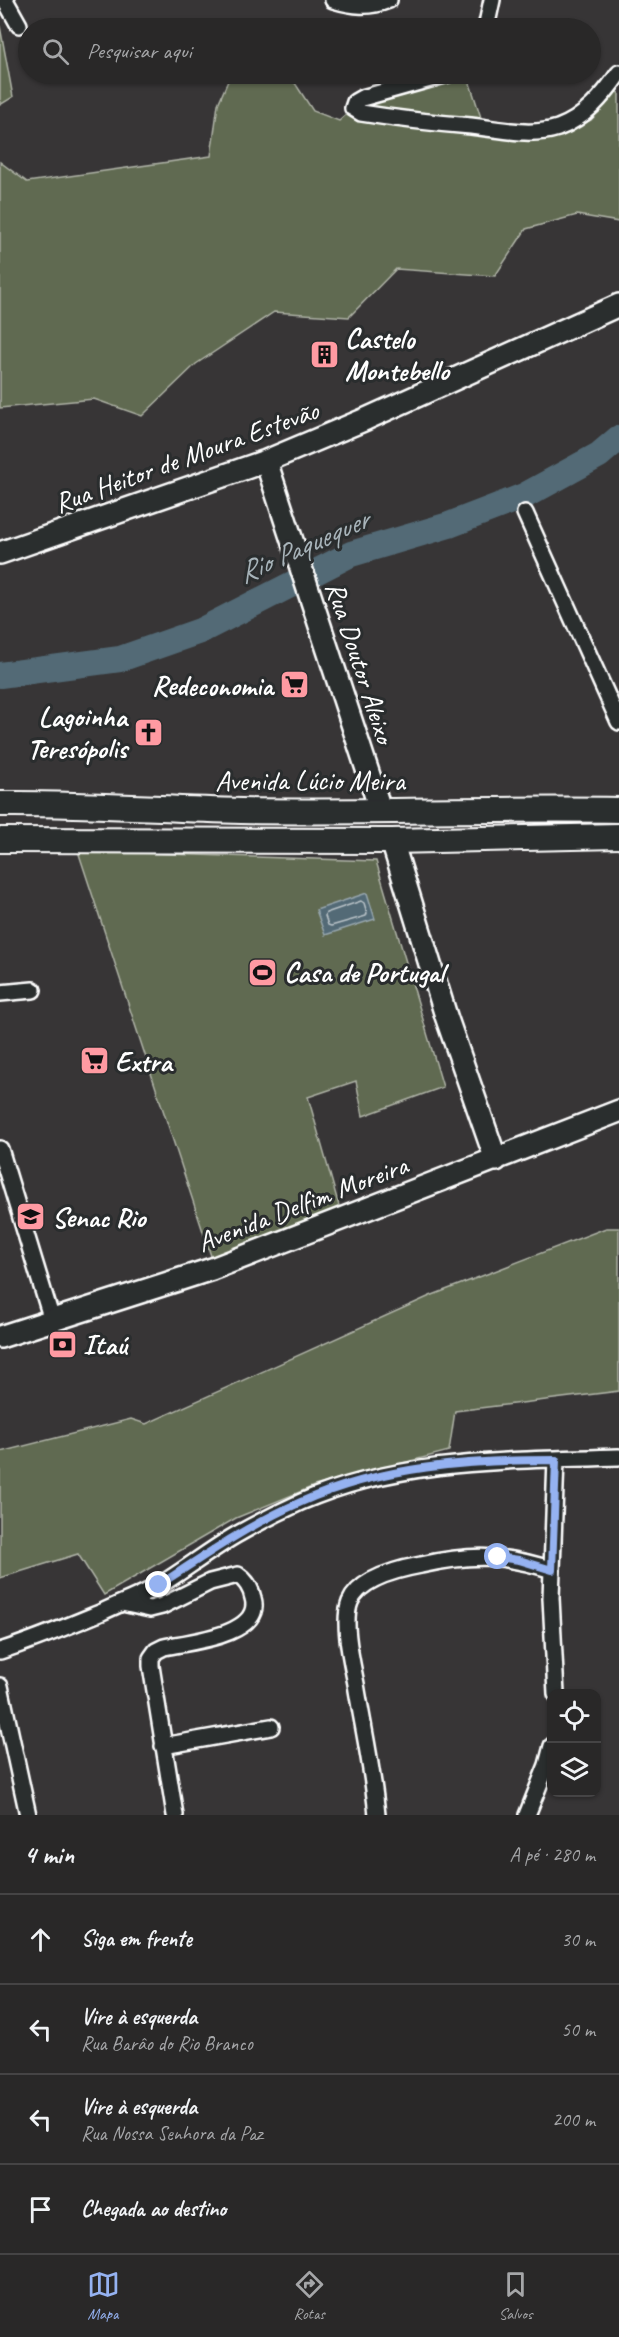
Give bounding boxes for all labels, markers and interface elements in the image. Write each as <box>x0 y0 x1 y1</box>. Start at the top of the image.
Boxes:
search box <box>18 18 601 84</box>
icon: search <box>39 35 72 68</box>
text: Pesquisar aqui <box>87 37 192 65</box>
place label: Castelo Montebello <box>345 321 451 388</box>
building icon: Castelo Montebello <box>308 338 340 370</box>
street label: Rua Heitor de Moura Estevão <box>49 392 325 521</box>
water label: Rio Paquequer <box>232 498 379 592</box>
street label: Rua Doutor Aleixo <box>318 577 404 750</box>
place label: Redeconomia <box>152 668 275 703</box>
supermarket icon: Redeconomia <box>278 669 310 701</box>
place label: Lagoinha Teresópolis <box>27 699 130 766</box>
church icon: Lagoinha Teresópolis <box>132 716 164 748</box>
street label: Avenida Lúcio Meira <box>215 763 406 798</box>
place label: Casa de Portugal <box>284 955 449 990</box>
sports icon: Casa de Portugal <box>247 956 279 988</box>
place label: Extra <box>115 1044 174 1079</box>
supermarket icon: Extra <box>78 1045 110 1077</box>
street label: Avenida Delfim Moreira <box>192 1147 414 1260</box>
place label: Senac Rio <box>52 1200 147 1235</box>
school or university icon: Senac Rio <box>15 1201 47 1233</box>
place label: Itaú <box>83 1327 129 1362</box>
bank icon: Itaú <box>46 1328 78 1360</box>
route start <box>484 1543 510 1569</box>
route end <box>145 1571 171 1597</box>
map controls <box>547 1689 601 1797</box>
button: locate <box>547 1689 601 1743</box>
button: layers <box>547 1743 601 1797</box>
text: 4 min <box>24 1838 74 1871</box>
text: A pé · 280 m <box>510 1842 595 1867</box>
icon: ahead <box>24 1923 57 1956</box>
text: Siga em frente <box>81 1925 192 1953</box>
text: 30 m <box>561 1927 595 1952</box>
text: Vire à esquerda <box>81 2003 197 2031</box>
icon: left <box>24 2013 57 2046</box>
text: 50 m <box>561 2017 595 2042</box>
text: Rua Barâo do Rio Branco <box>81 2031 253 2056</box>
text: Vire à esquerda <box>81 2093 197 2121</box>
icon: left <box>24 2103 57 2136</box>
text: 200 m <box>552 2107 595 2132</box>
text: Rua Nossa Senhora da Paz <box>81 2121 263 2146</box>
icon: arrive <box>24 2193 57 2226</box>
text: Chegada ao destino <box>81 2195 226 2223</box>
tab: Mapa <box>87 2268 120 2324</box>
tab: Rotas <box>293 2268 326 2324</box>
tab: Salvos <box>499 2268 532 2324</box>

